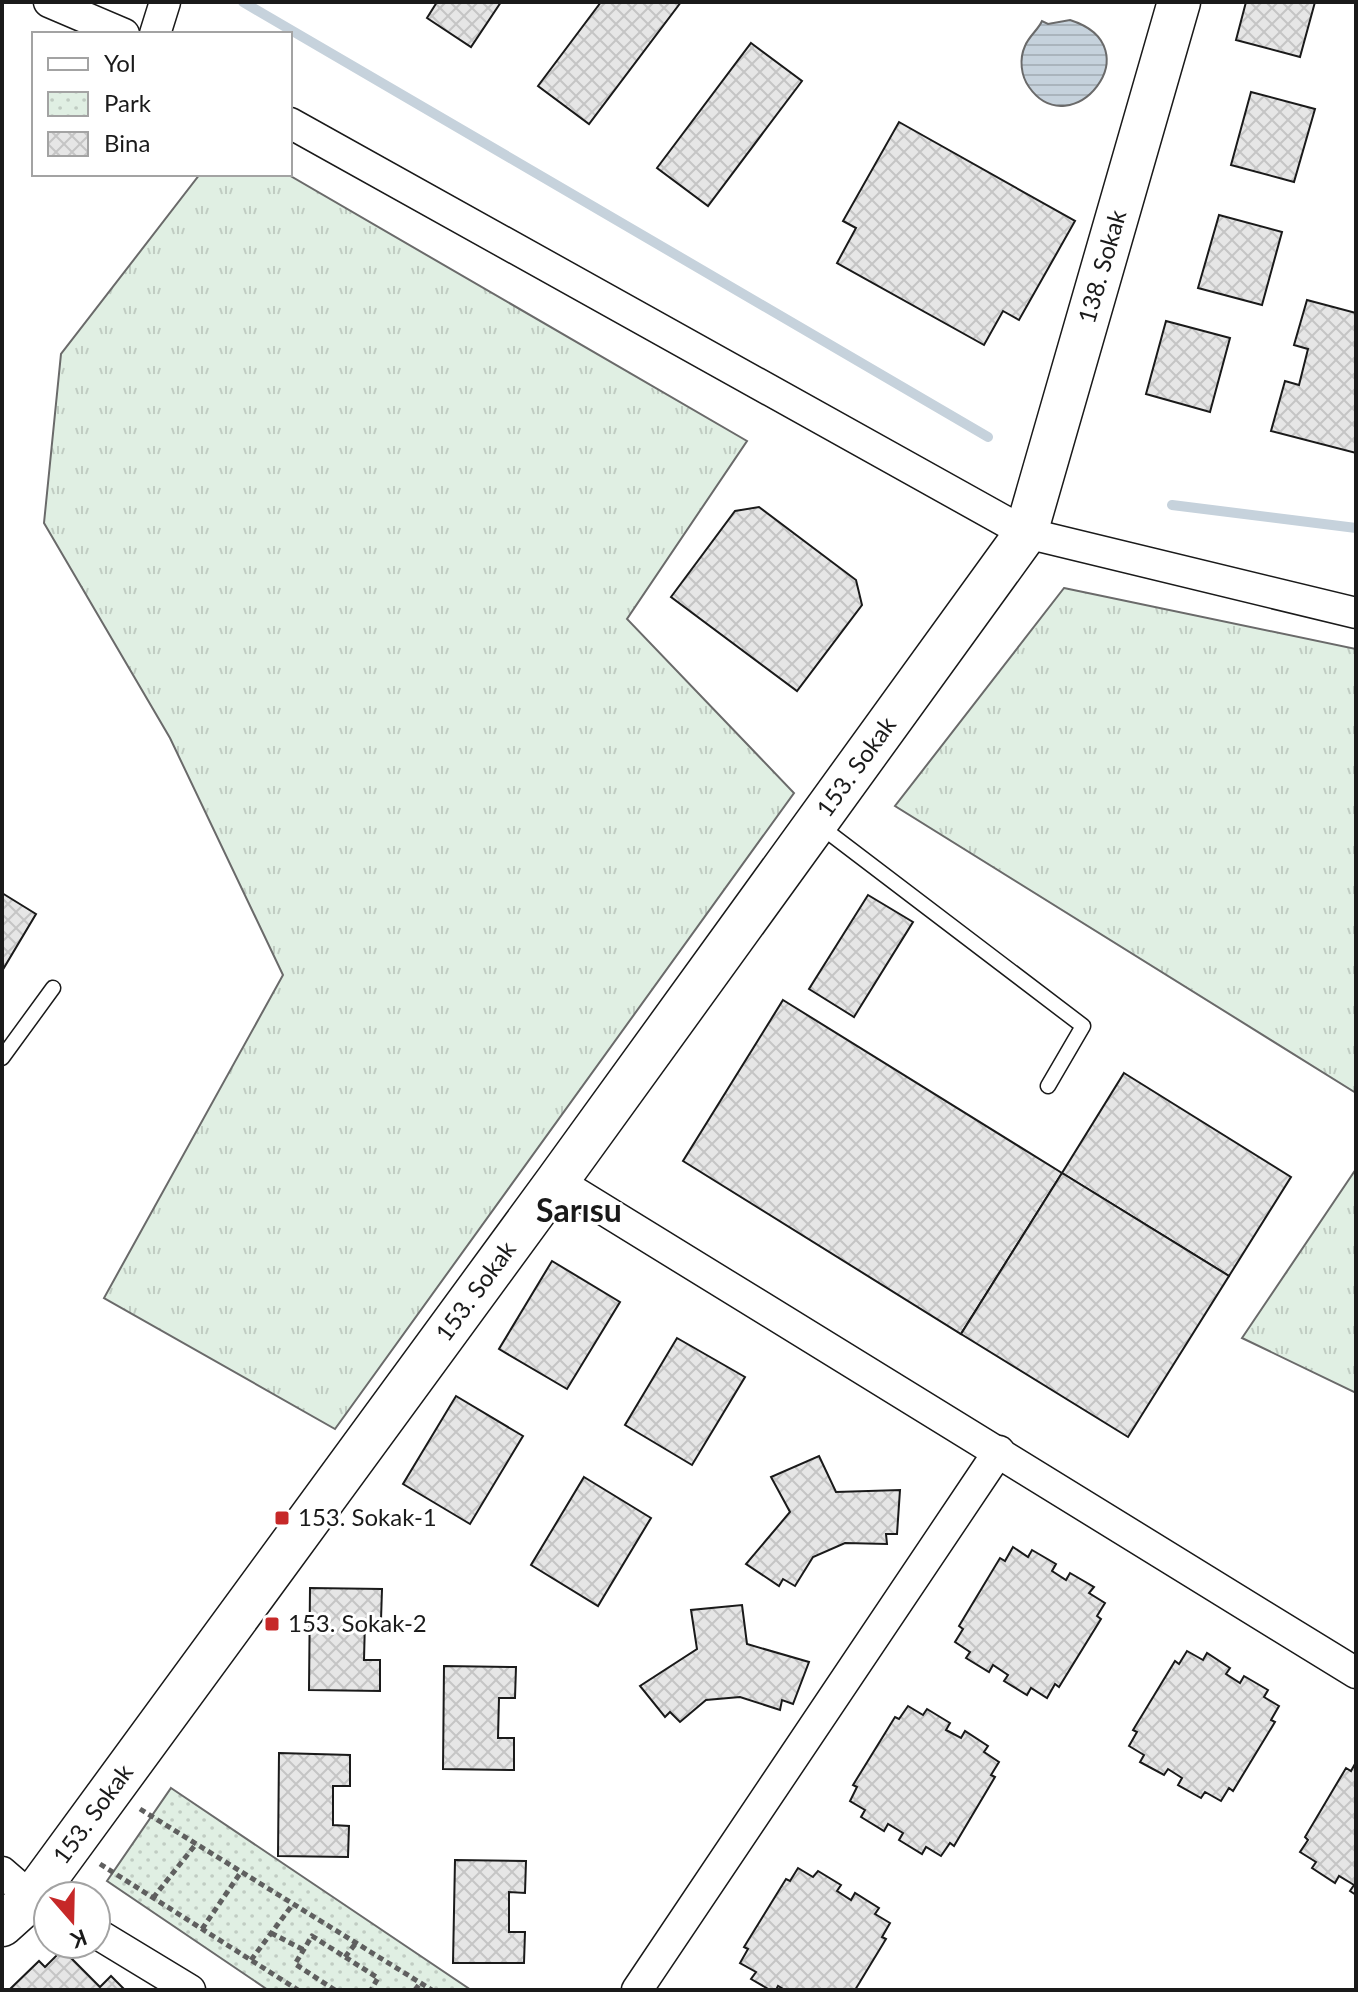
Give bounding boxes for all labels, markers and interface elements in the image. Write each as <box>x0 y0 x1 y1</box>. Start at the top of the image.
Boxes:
legend <box>32 32 292 176</box>
text: Yol <box>104 48 136 77</box>
text: Park <box>104 88 152 117</box>
text: Bina <box>104 128 150 157</box>
street label: 138. Sokak <box>1071 206 1132 326</box>
street label: 153. Sokak <box>809 710 902 822</box>
district label: Sarısu <box>536 1190 622 1229</box>
street label: 153. Sokak <box>429 1234 521 1346</box>
place label: 153. Sokak-1 <box>298 1502 437 1531</box>
marker: 153. Sokak-1 <box>273 1509 291 1527</box>
place label: 153. Sokak-2 <box>288 1608 427 1637</box>
marker: 153. Sokak-2 <box>263 1615 281 1633</box>
street label: 153. Sokak <box>46 1757 139 1869</box>
north arrow <box>32 1880 112 1960</box>
text: K <box>66 1924 91 1955</box>

